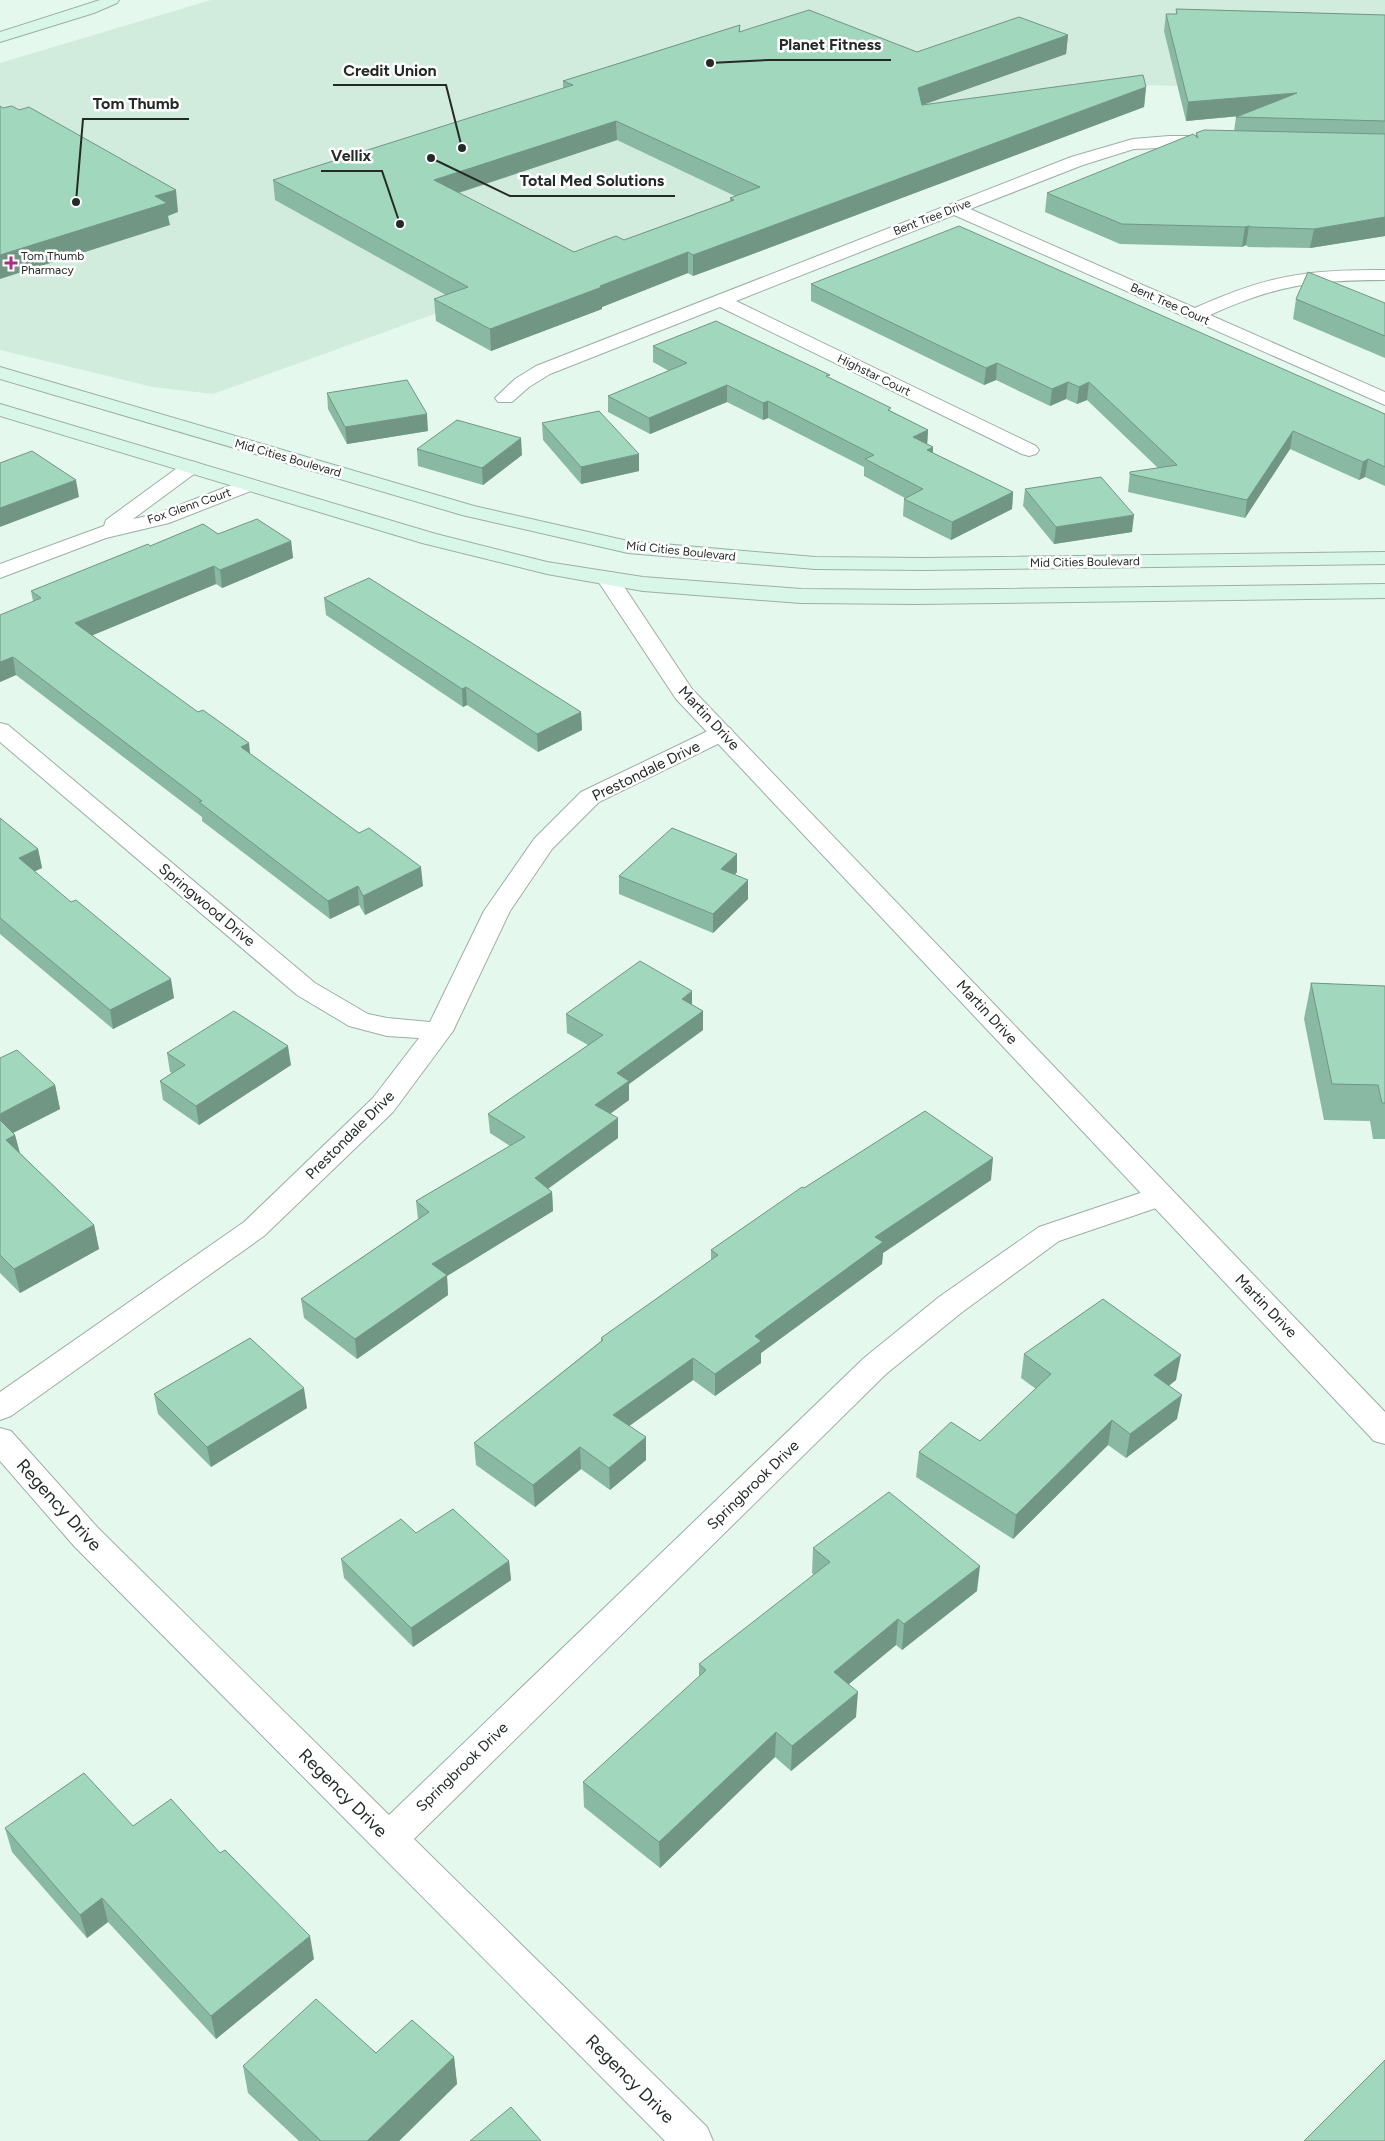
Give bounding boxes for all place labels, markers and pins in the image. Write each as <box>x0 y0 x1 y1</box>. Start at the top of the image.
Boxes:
callout: Planet Fitness <box>769 29 891 60</box>
callout: Credit Union <box>333 54 446 85</box>
callout: Tom Thumb <box>83 88 189 119</box>
callout: Vellix <box>321 140 382 171</box>
callout: Total Med Solutions <box>510 165 675 196</box>
place label: Tom Thumb Pharmacy <box>21 249 84 277</box>
marker: Tom Thumb Pharmacy <box>5 257 17 269</box>

